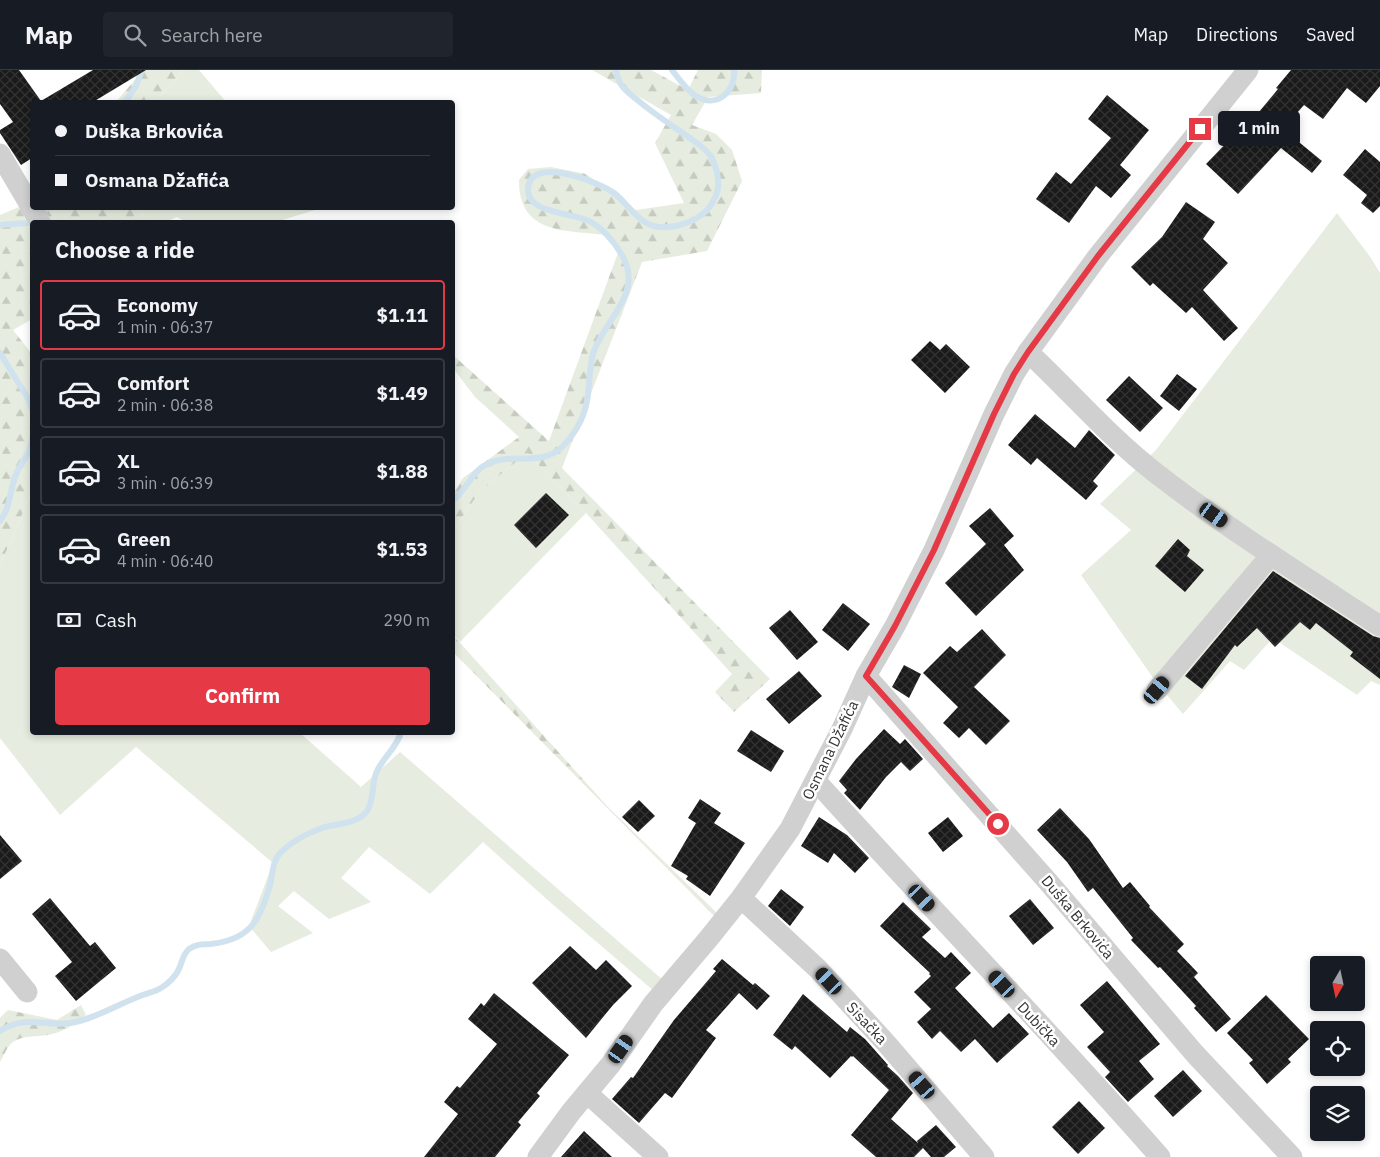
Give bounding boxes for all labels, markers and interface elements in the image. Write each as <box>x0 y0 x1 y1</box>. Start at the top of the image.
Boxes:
search box <box>103 12 453 57</box>
text: Map <box>25 19 73 51</box>
icon: search <box>121 21 149 49</box>
text: Search here <box>161 23 263 47</box>
text: Map <box>1133 23 1168 46</box>
text: Directions <box>1196 23 1278 46</box>
text: Saved <box>1306 23 1355 46</box>
callout: 1 min <box>1218 112 1300 146</box>
route end <box>1189 118 1211 140</box>
text: 1 min <box>1238 118 1280 138</box>
text: Duška Brkovića <box>85 119 223 143</box>
text: Osmana Džafića <box>85 168 229 192</box>
text: Choose a ride <box>55 235 195 264</box>
icon: car <box>57 293 102 338</box>
text: Economy <box>117 293 198 317</box>
text: $1.11 <box>376 303 428 327</box>
text: 1 min · 06:37 <box>117 317 213 337</box>
icon: car <box>57 371 102 416</box>
text: Comfort <box>117 371 190 395</box>
text: $1.49 <box>376 381 428 405</box>
text: 2 min · 06:38 <box>117 395 213 415</box>
icon: car <box>57 449 102 494</box>
text: XL <box>117 449 140 473</box>
text: $1.88 <box>376 459 428 483</box>
text: 3 min · 06:39 <box>117 473 213 493</box>
car <box>1197 500 1230 530</box>
icon: car <box>57 527 102 572</box>
text: Green <box>117 527 171 551</box>
text: $1.53 <box>376 537 428 561</box>
text: 4 min · 06:40 <box>117 551 213 571</box>
icon: cash <box>55 606 83 634</box>
text: Cash <box>95 608 137 632</box>
text: 290 m <box>383 610 430 630</box>
button: Confirm <box>55 667 430 725</box>
car <box>1141 674 1172 706</box>
street label: Osmana Džafića <box>798 697 862 803</box>
route start <box>987 813 1009 835</box>
street label: Duška Brkovića <box>1038 871 1118 963</box>
car <box>906 882 937 914</box>
north arrow <box>1310 956 1365 1011</box>
map controls <box>1310 956 1365 1141</box>
car <box>813 965 844 997</box>
car <box>986 968 1017 1000</box>
street label: Sisačka <box>843 998 891 1048</box>
street label: Dubička <box>1013 998 1065 1050</box>
button: locate <box>1310 1021 1365 1076</box>
car <box>606 1032 635 1066</box>
car <box>906 1069 937 1101</box>
button: layers <box>1310 1086 1365 1141</box>

